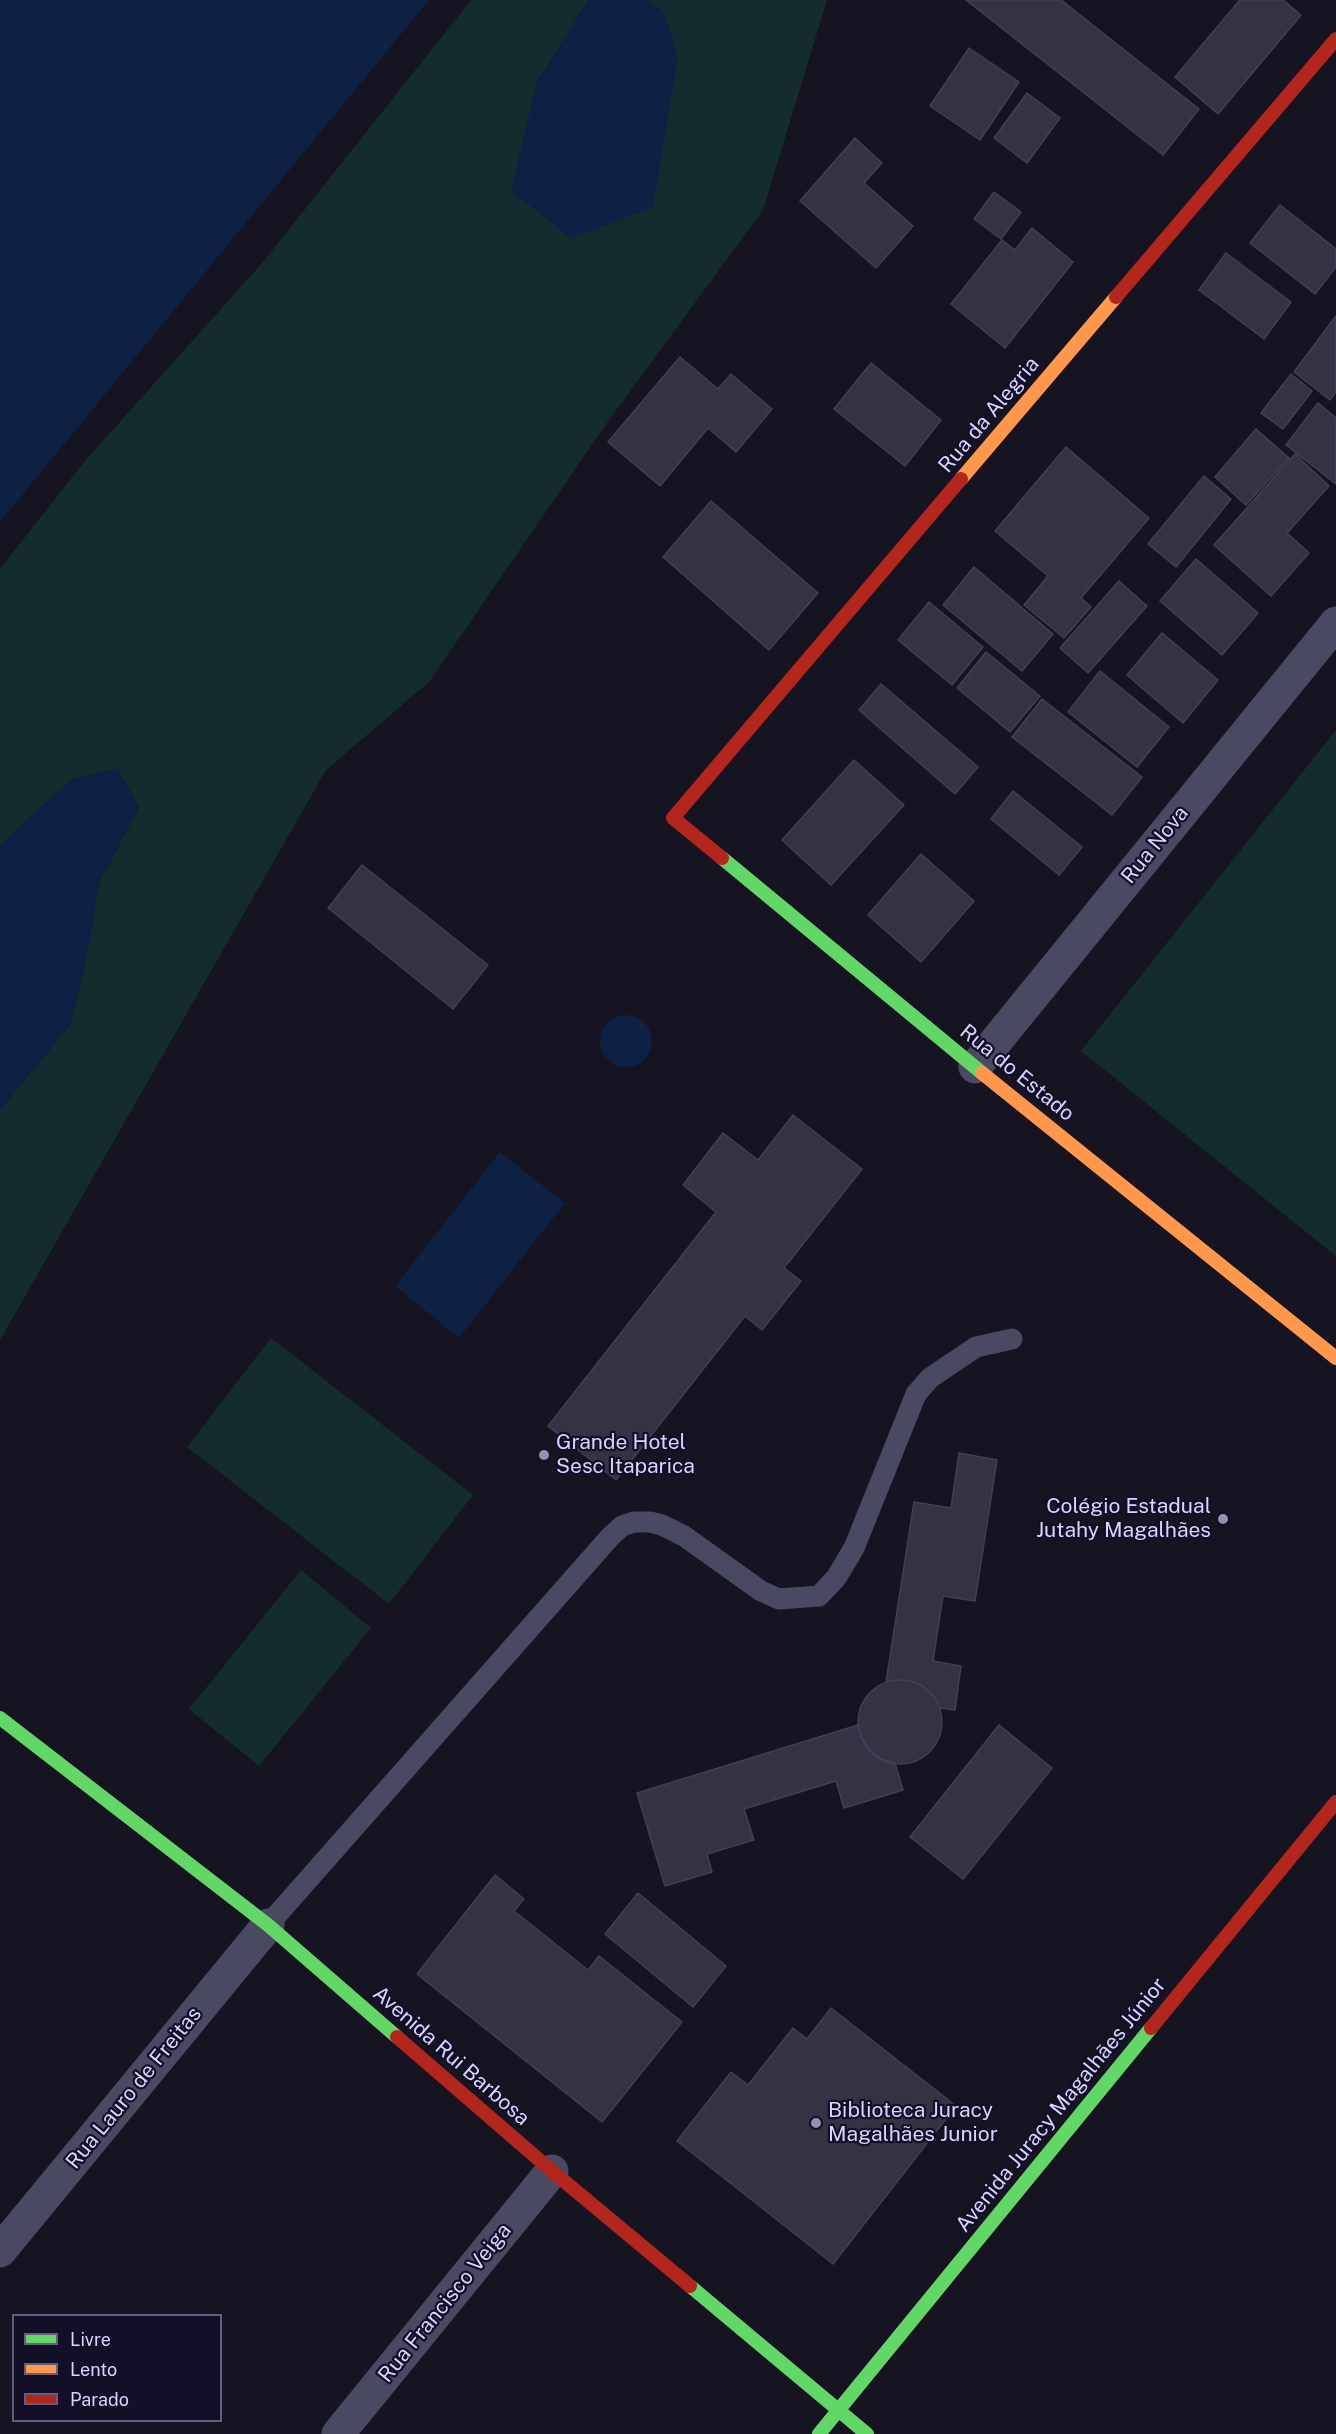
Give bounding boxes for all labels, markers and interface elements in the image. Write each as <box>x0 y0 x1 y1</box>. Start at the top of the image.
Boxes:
street label: Rua da Alegria <box>933 352 1045 478</box>
street label: Rua Nova <box>1116 801 1194 889</box>
street label: Rua do Estado <box>955 1019 1079 1127</box>
place label: Grande Hotel Sesc Itaparica <box>556 1430 695 1480</box>
marker: Grande Hotel Sesc Itaparica <box>537 1448 551 1462</box>
place label: Colégio Estadual Jutahy Magalhães <box>1036 1494 1211 1544</box>
marker: Colégio Estadual Jutahy Magalhães <box>1216 1512 1230 1526</box>
street label: Avenida Juracy Magalhães Júnior <box>951 1973 1171 2237</box>
street label: Avenida Rui Barbosa <box>367 1981 535 2131</box>
street label: Rua Lauro de Freitas <box>61 2002 207 2174</box>
place label: Biblioteca Juracy Magalhães Junior <box>828 2098 998 2148</box>
marker: Biblioteca Juracy Magalhães Junior <box>809 2116 823 2130</box>
street label: Rua Francisco Veiga <box>373 2219 517 2387</box>
legend <box>12 2314 222 2422</box>
text: Livre <box>70 2329 111 2350</box>
text: Lento <box>70 2359 117 2380</box>
text: Parado <box>70 2389 129 2410</box>

